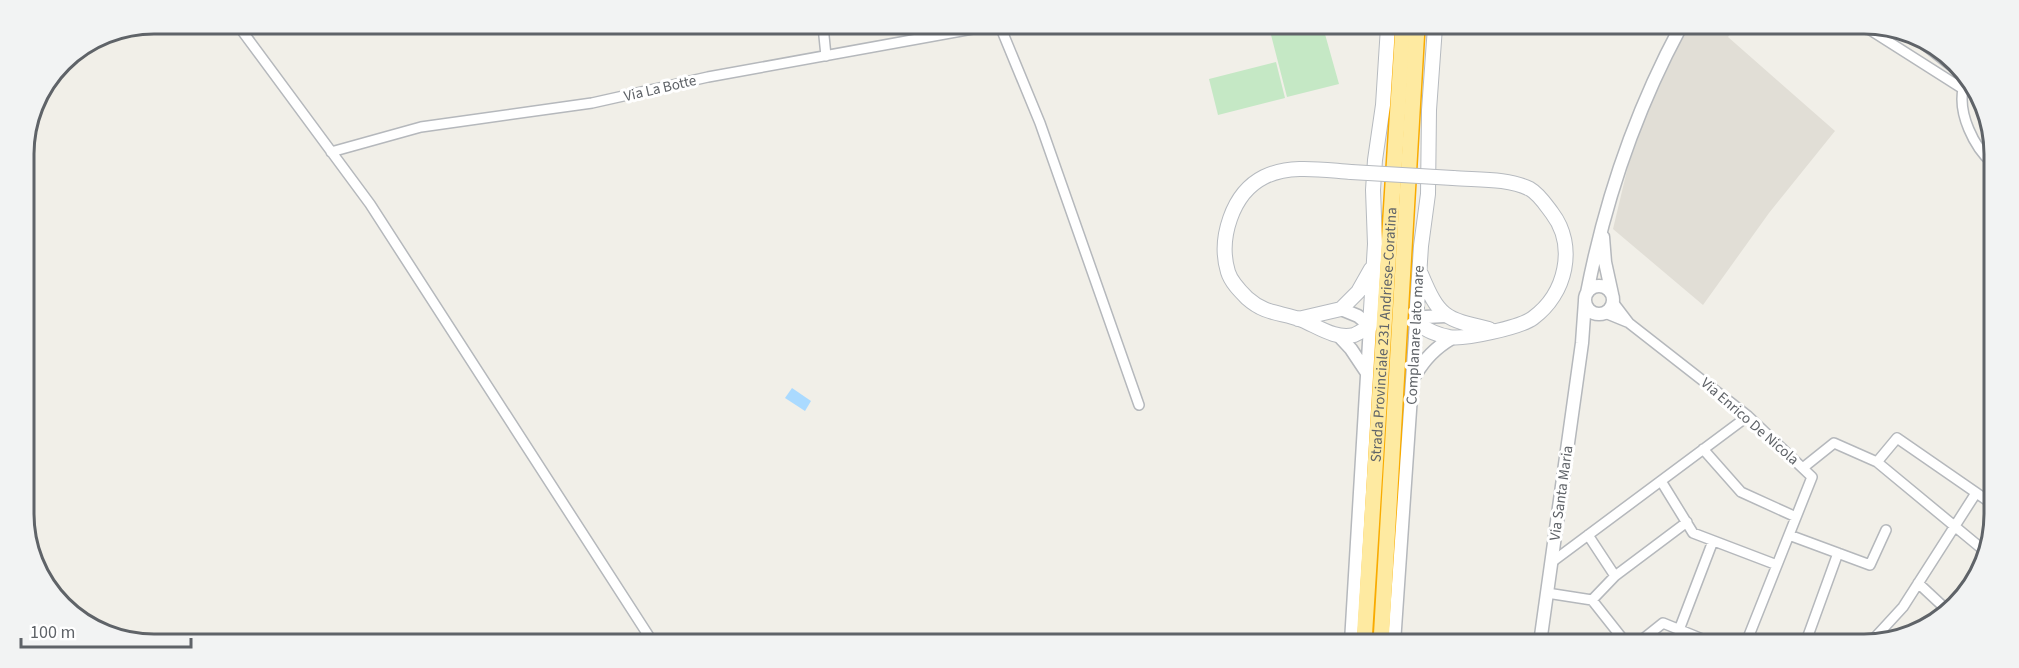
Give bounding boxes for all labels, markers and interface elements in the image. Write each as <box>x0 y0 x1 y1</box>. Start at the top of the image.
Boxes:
street label: Via La Botte <box>622 70 698 107</box>
street label: Strada Provinciale 231 Andriese-Coratina <box>1365 206 1403 463</box>
street label: Complanare lato mare <box>1401 265 1430 405</box>
street label: Via Enrico De Nicola <box>1696 373 1803 470</box>
street label: Via Santa Maria <box>1544 444 1579 542</box>
scale bar <box>21 611 190 649</box>
text: 100 m <box>30 620 75 645</box>

